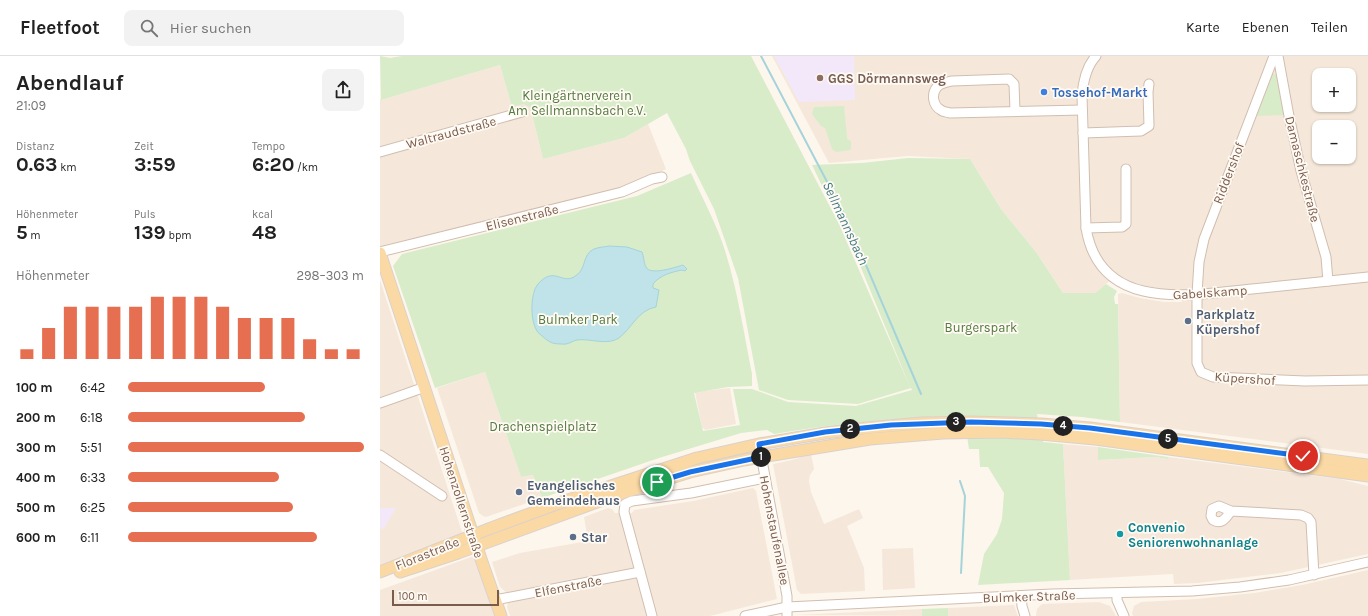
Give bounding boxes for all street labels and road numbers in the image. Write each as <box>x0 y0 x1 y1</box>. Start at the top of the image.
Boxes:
street label: Waltraudstraße <box>404 113 498 152</box>
street label: Damaschkestraße <box>1282 115 1323 224</box>
street label: Riddershof <box>1210 140 1247 206</box>
street label: Elisenstraße <box>484 201 560 234</box>
street label: Gabelskamp <box>1172 282 1248 303</box>
street label: Küpershof <box>1214 369 1276 388</box>
street label: Hohenzollernstraße <box>436 445 487 560</box>
street label: Hohenstaufenallee <box>756 474 793 587</box>
street label: Florastraße <box>393 534 462 573</box>
street label: Elfenstraße <box>533 573 603 600</box>
street label: Bulmker Straße <box>982 587 1076 606</box>

